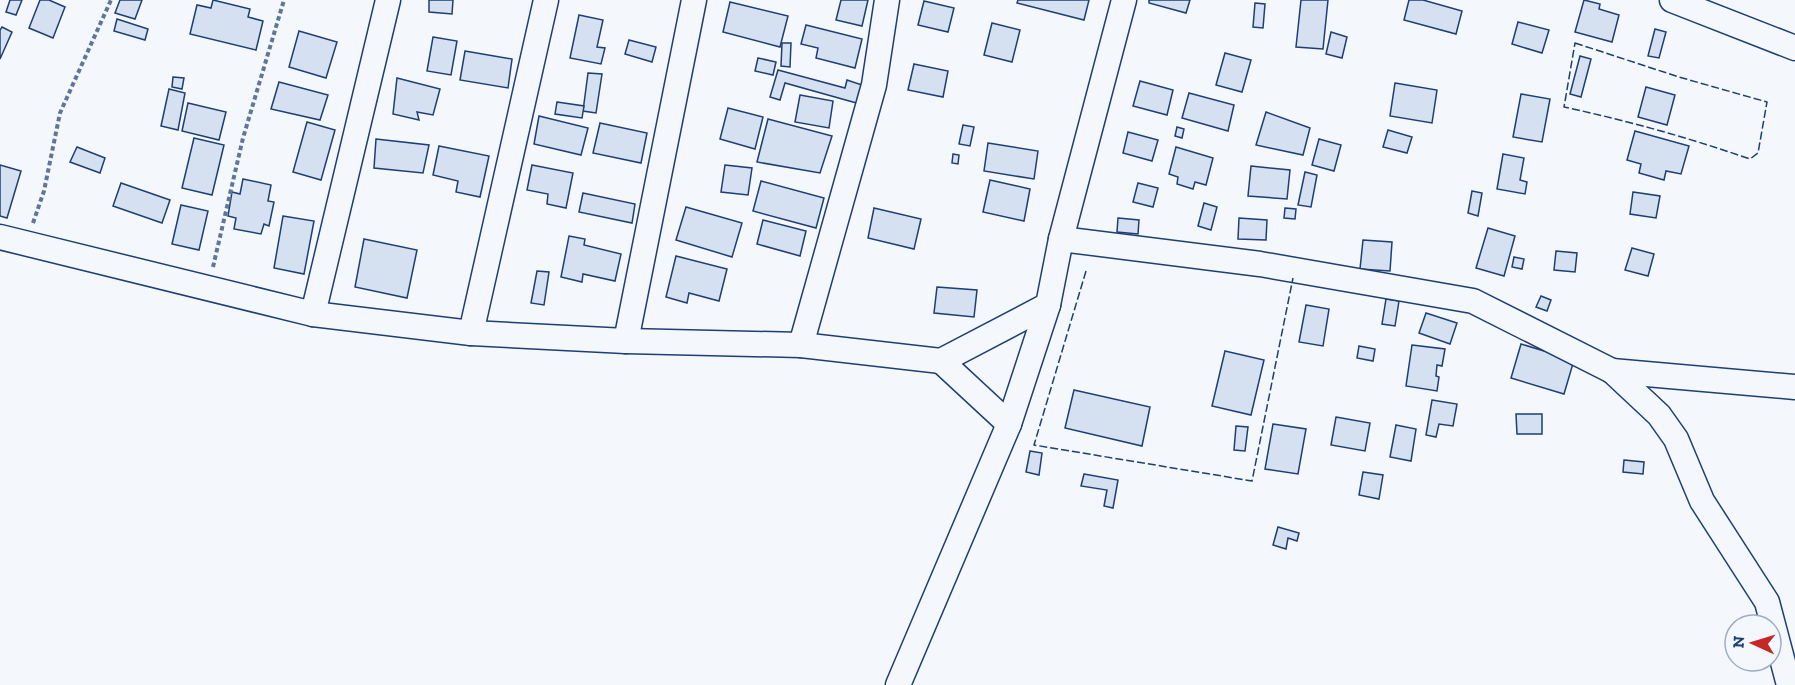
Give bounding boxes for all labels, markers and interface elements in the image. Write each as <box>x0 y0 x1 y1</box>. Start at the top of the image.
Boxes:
north arrow <box>1723 613 1783 673</box>
text: N <box>1729 635 1748 649</box>

